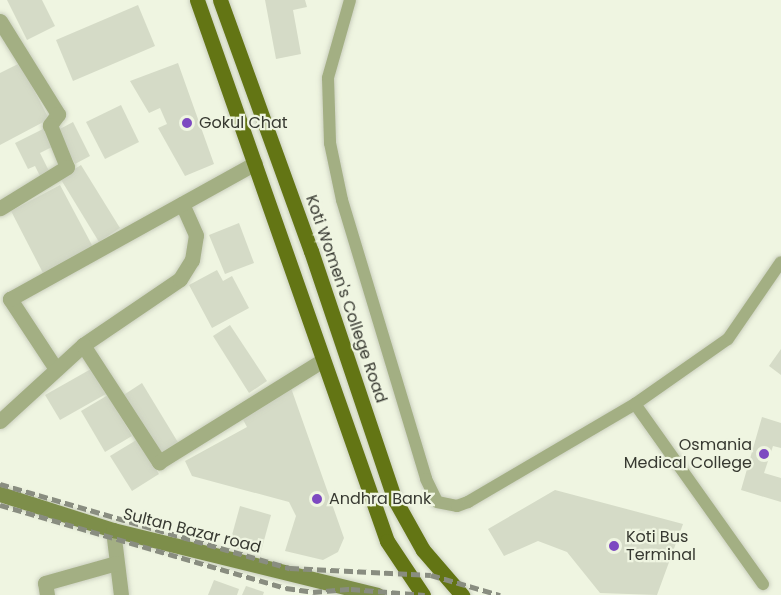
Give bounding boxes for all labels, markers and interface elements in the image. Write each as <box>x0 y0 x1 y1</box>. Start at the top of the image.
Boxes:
place label: Gokul Chat <box>199 113 288 133</box>
marker: Gokul Chat <box>180 116 194 130</box>
street label: Koti Women's College Road <box>301 193 391 405</box>
place label: Osmania Medical College <box>624 435 752 473</box>
marker: Osmania Medical College <box>757 447 771 461</box>
place label: Andhra Bank <box>329 489 431 509</box>
marker: Andhra Bank <box>310 492 324 506</box>
street label: Sultan Bazar road <box>121 505 263 557</box>
place label: Koti Bus Terminal <box>626 527 696 565</box>
marker: Koti Bus Terminal <box>607 539 621 553</box>

